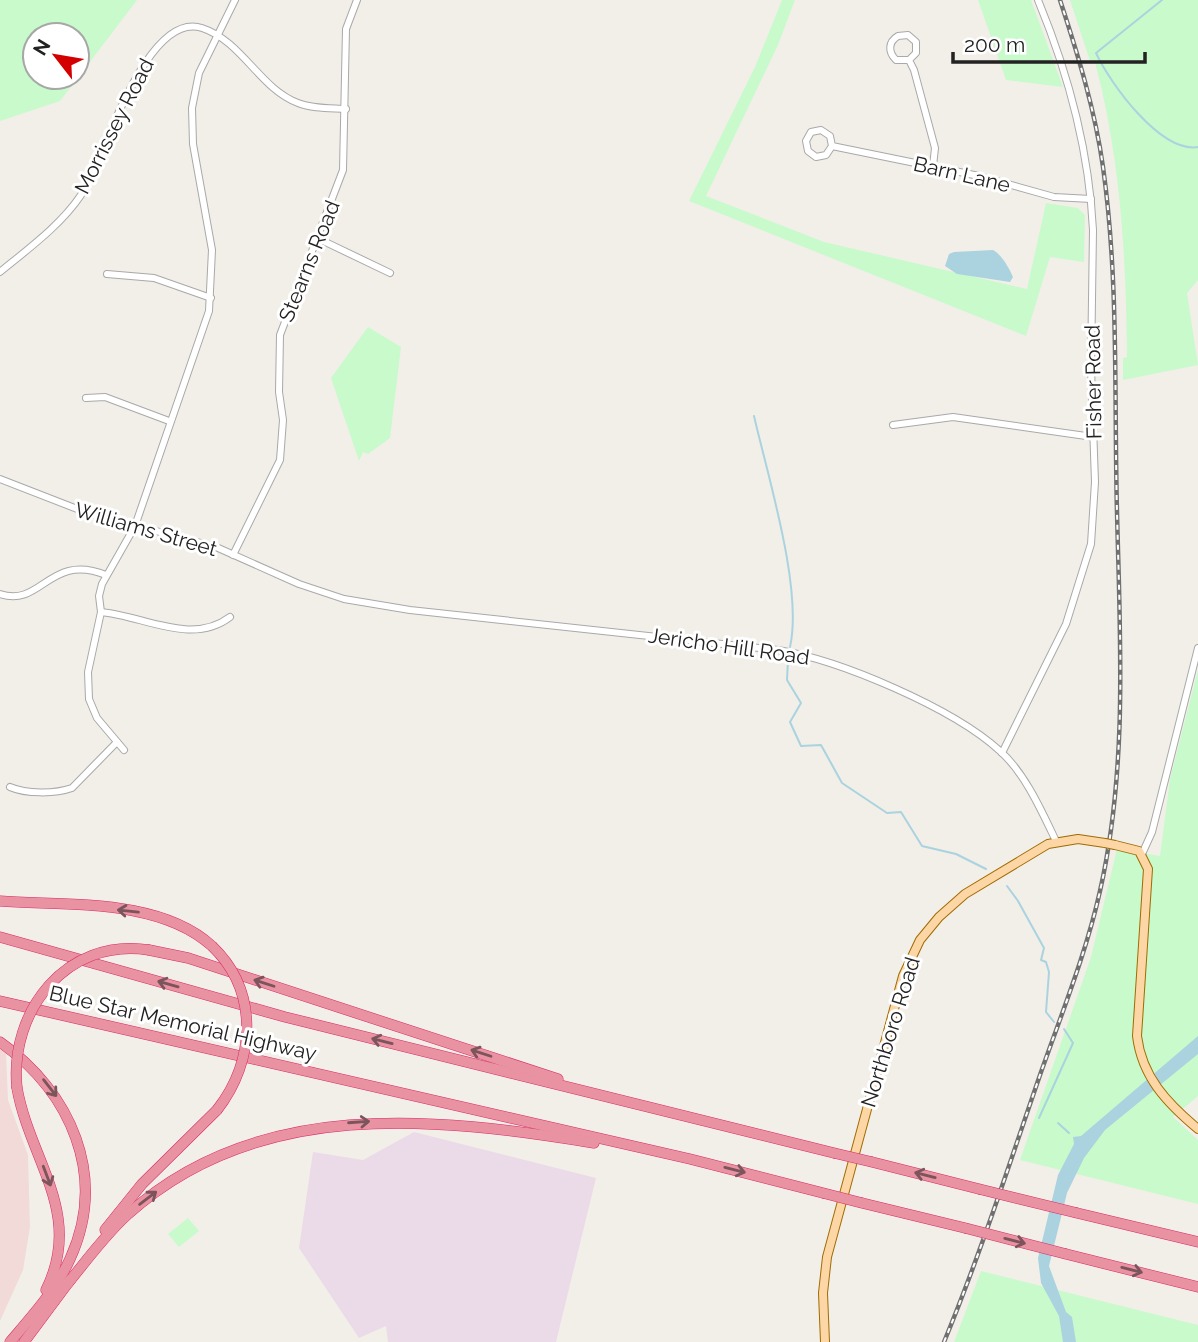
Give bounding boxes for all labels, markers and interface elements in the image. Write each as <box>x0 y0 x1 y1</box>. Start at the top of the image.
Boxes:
north arrow <box>21 21 91 91</box>
scale bar <box>953 21 1146 65</box>
text: 200 m <box>964 32 1025 57</box>
text: N <box>28 35 55 59</box>
street label: Morrissey Road <box>69 54 159 198</box>
street label: Barn Lane <box>911 151 1013 197</box>
street label: Stearns Road <box>273 197 345 325</box>
street label: Fisher Road <box>1080 325 1106 439</box>
street label: Williams Street <box>72 497 220 561</box>
street label: Jericho Hill Road <box>647 622 811 670</box>
one-way arrow <box>117 904 140 917</box>
street label: Northboro Road <box>855 954 925 1110</box>
one-way arrow <box>254 976 276 988</box>
one-way arrow <box>157 977 180 990</box>
street label: Blue Star Memorial Highway <box>47 980 319 1066</box>
one-way arrow <box>371 1034 394 1047</box>
one-way arrow <box>470 1046 492 1059</box>
one-way arrow <box>42 1079 57 1097</box>
one-way arrow <box>347 1115 370 1128</box>
one-way arrow <box>42 1164 55 1186</box>
one-way arrow <box>723 1164 746 1177</box>
one-way arrow <box>914 1168 937 1181</box>
one-way arrow <box>138 1191 157 1205</box>
one-way arrow <box>1004 1235 1026 1248</box>
one-way arrow <box>1120 1264 1143 1277</box>

